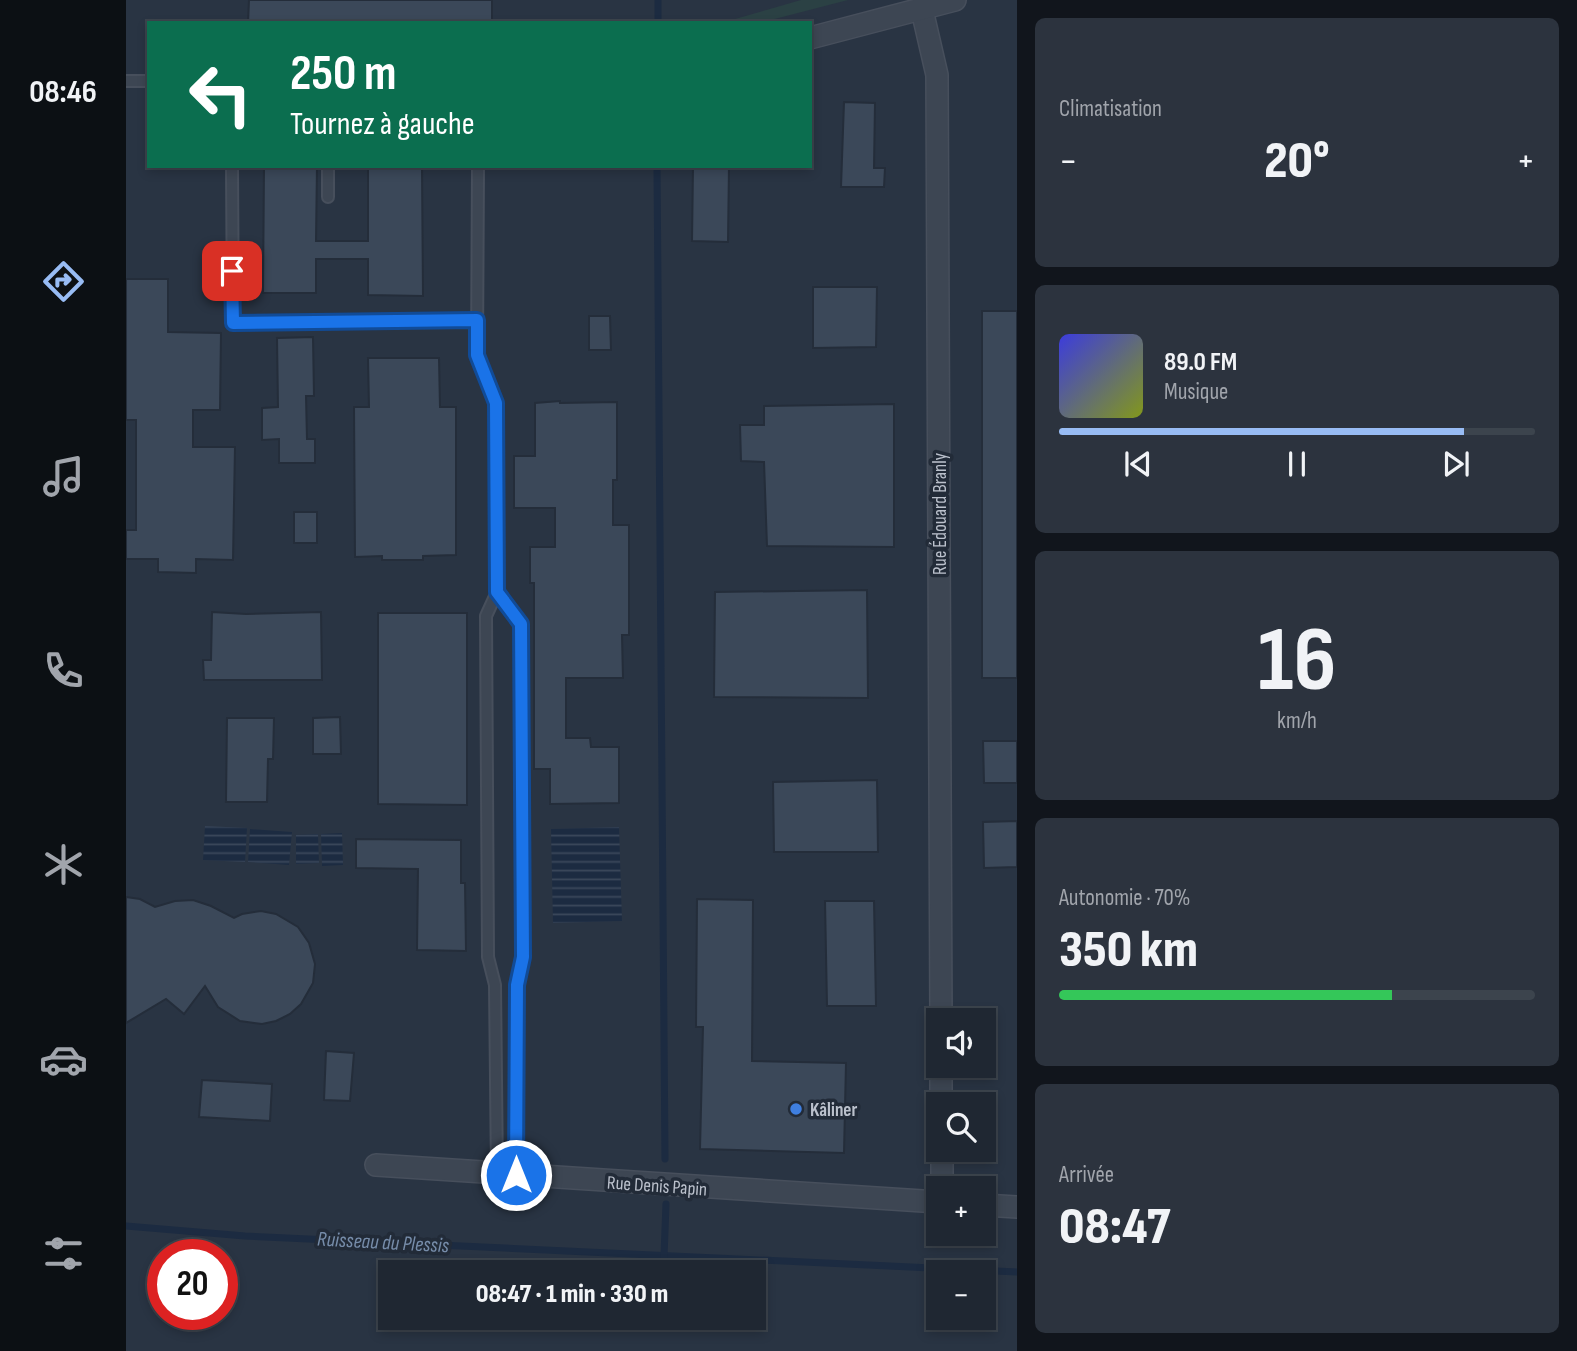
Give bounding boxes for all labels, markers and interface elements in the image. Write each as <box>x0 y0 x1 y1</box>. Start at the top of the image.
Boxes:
text: 250 m <box>290 45 396 104</box>
icon: left <box>175 49 266 140</box>
text: 08:46 <box>29 73 97 112</box>
text: Climatisation <box>1059 95 1162 123</box>
text: Tournez à gauche <box>290 105 475 144</box>
text: 20° <box>1264 130 1330 193</box>
text: − <box>1059 139 1078 184</box>
text: + <box>1516 139 1535 184</box>
pin <box>202 241 262 301</box>
icon: arrive <box>213 252 251 290</box>
icon: directions <box>39 257 88 306</box>
text: 89.0 FM <box>1164 347 1237 378</box>
text: Musique <box>1164 378 1228 406</box>
icon: previous <box>1119 445 1157 483</box>
icon: pause <box>1278 445 1316 483</box>
icon: next <box>1437 445 1475 483</box>
icon: music <box>39 452 88 501</box>
street label: Rue Édouard Branly <box>929 452 952 575</box>
text: 16 <box>1258 607 1336 716</box>
icon: phone <box>39 646 88 695</box>
text: km/h <box>1277 707 1317 735</box>
icon: climate <box>39 840 88 889</box>
text: Autonomie · 70% <box>1059 884 1190 912</box>
text: 350 km <box>1059 919 1198 982</box>
map controls <box>926 1008 996 1330</box>
button: sound <box>926 1008 996 1078</box>
icon: car <box>39 1035 88 1084</box>
button: search <box>926 1092 996 1162</box>
place label: Kâliner <box>810 1099 857 1122</box>
marker: Kâliner <box>788 1101 804 1117</box>
position arrow <box>479 1138 553 1212</box>
text: Arrivée <box>1059 1161 1114 1189</box>
street label: Rue Denis Papin <box>606 1172 708 1201</box>
button: + <box>926 1176 996 1246</box>
text: 08:47 <box>1059 1196 1170 1259</box>
water label: Ruisseau du Plessis <box>316 1227 450 1258</box>
icon: filters <box>39 1229 88 1278</box>
speed limit sign: 20 <box>147 1239 238 1330</box>
button: − <box>926 1260 996 1330</box>
text: 08:47 · 1 min · 330 m <box>476 1279 668 1310</box>

